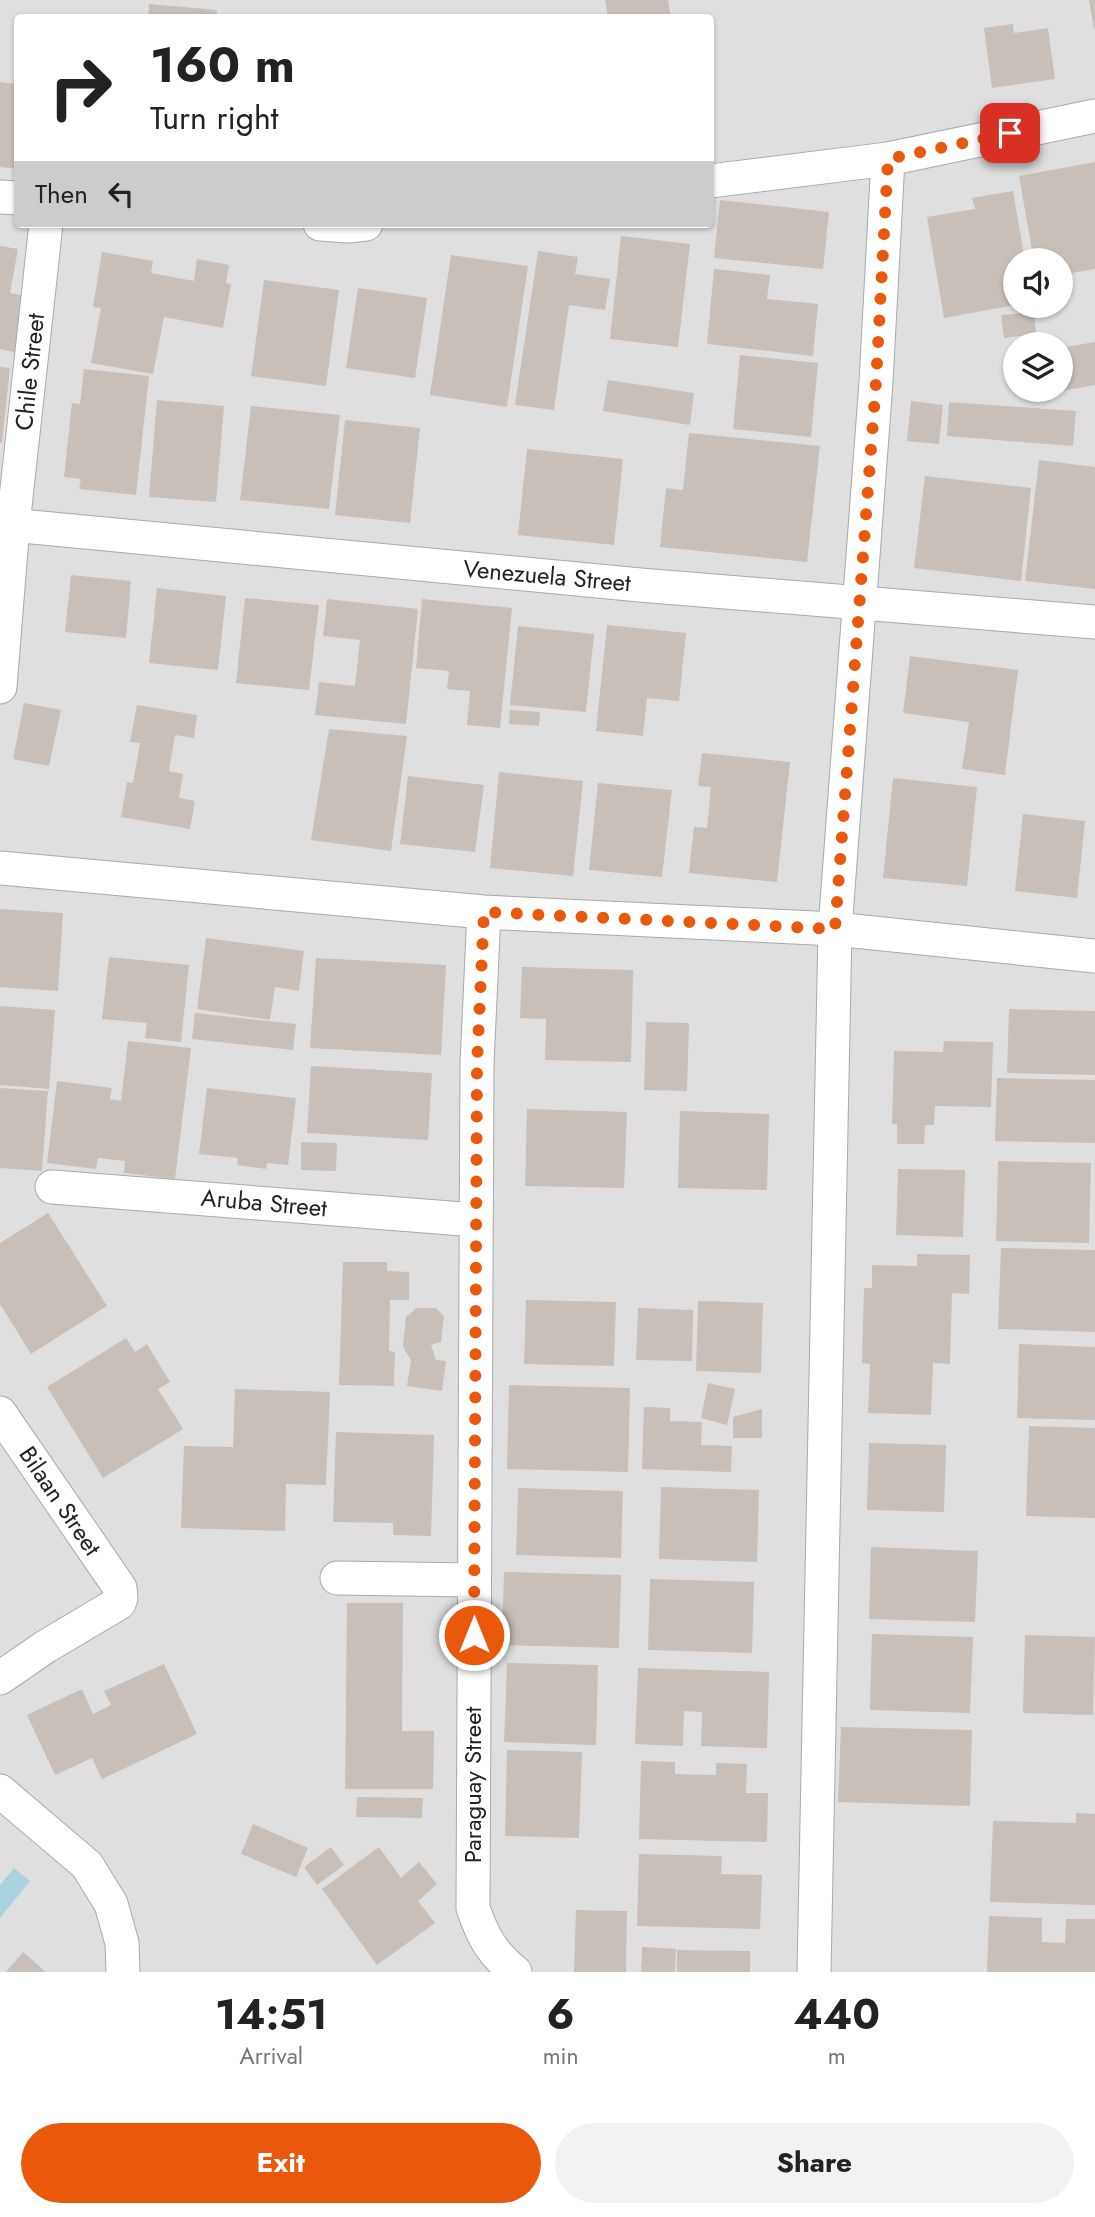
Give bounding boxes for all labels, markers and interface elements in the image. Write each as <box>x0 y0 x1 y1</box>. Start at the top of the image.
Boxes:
text: 160 m <box>150 30 295 100</box>
icon: right <box>35 42 126 133</box>
text: Turn right <box>150 95 279 141</box>
pin <box>980 103 1040 163</box>
icon: arrive <box>991 114 1029 152</box>
text: Then <box>35 175 88 213</box>
icon: left <box>102 175 140 213</box>
map controls <box>1003 248 1073 402</box>
button: sound <box>1003 248 1073 318</box>
street label: Chile Street <box>6 311 53 432</box>
button: layers <box>1003 332 1073 402</box>
street label: Venezuela Street <box>462 551 633 600</box>
street label: Aruba Street <box>200 1180 329 1225</box>
street label: Bilaan Street <box>11 1439 110 1563</box>
position arrow <box>437 1598 511 1672</box>
street label: Paraguay Street <box>455 1707 490 1863</box>
text: 14:51 <box>215 1984 328 2045</box>
text: 6 <box>547 1984 575 2045</box>
text: 440 <box>794 1984 880 2045</box>
text: Arrival <box>240 2039 303 2073</box>
text: min <box>543 2039 579 2073</box>
text: m <box>828 2039 846 2073</box>
button: Exit <box>21 2123 541 2203</box>
button: Share <box>555 2123 1074 2203</box>

